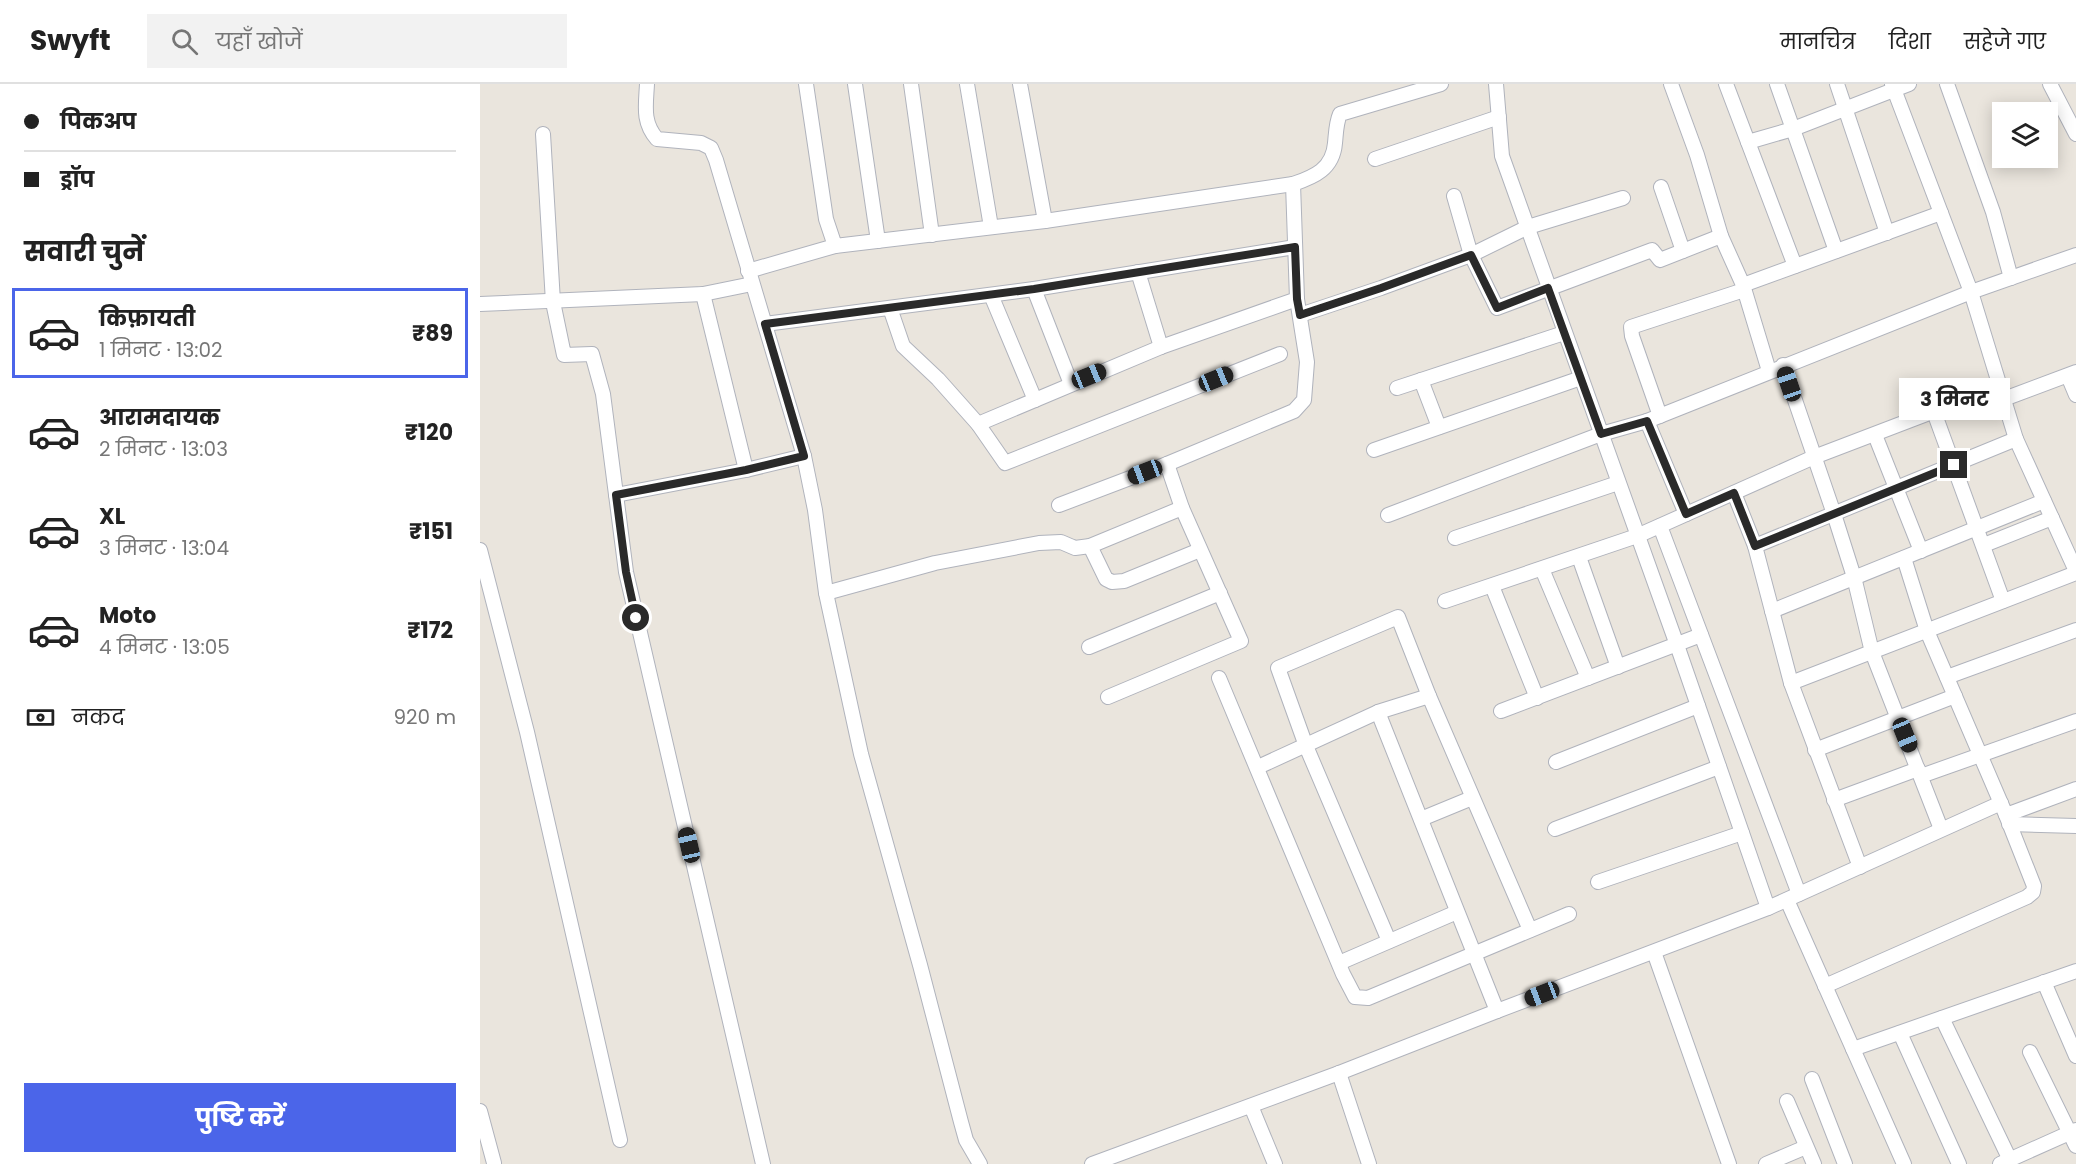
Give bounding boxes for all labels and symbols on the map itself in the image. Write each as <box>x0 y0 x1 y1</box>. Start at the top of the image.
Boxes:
car <box>1069 361 1109 391</box>
car <box>1196 364 1236 394</box>
car <box>1775 364 1803 404</box>
callout: 3 मिनट <box>1898 378 2010 420</box>
route end <box>1940 451 1967 478</box>
car <box>1125 457 1165 487</box>
route start <box>622 604 649 631</box>
car <box>1890 715 1920 755</box>
car <box>676 825 702 865</box>
car <box>1522 979 1562 1009</box>

